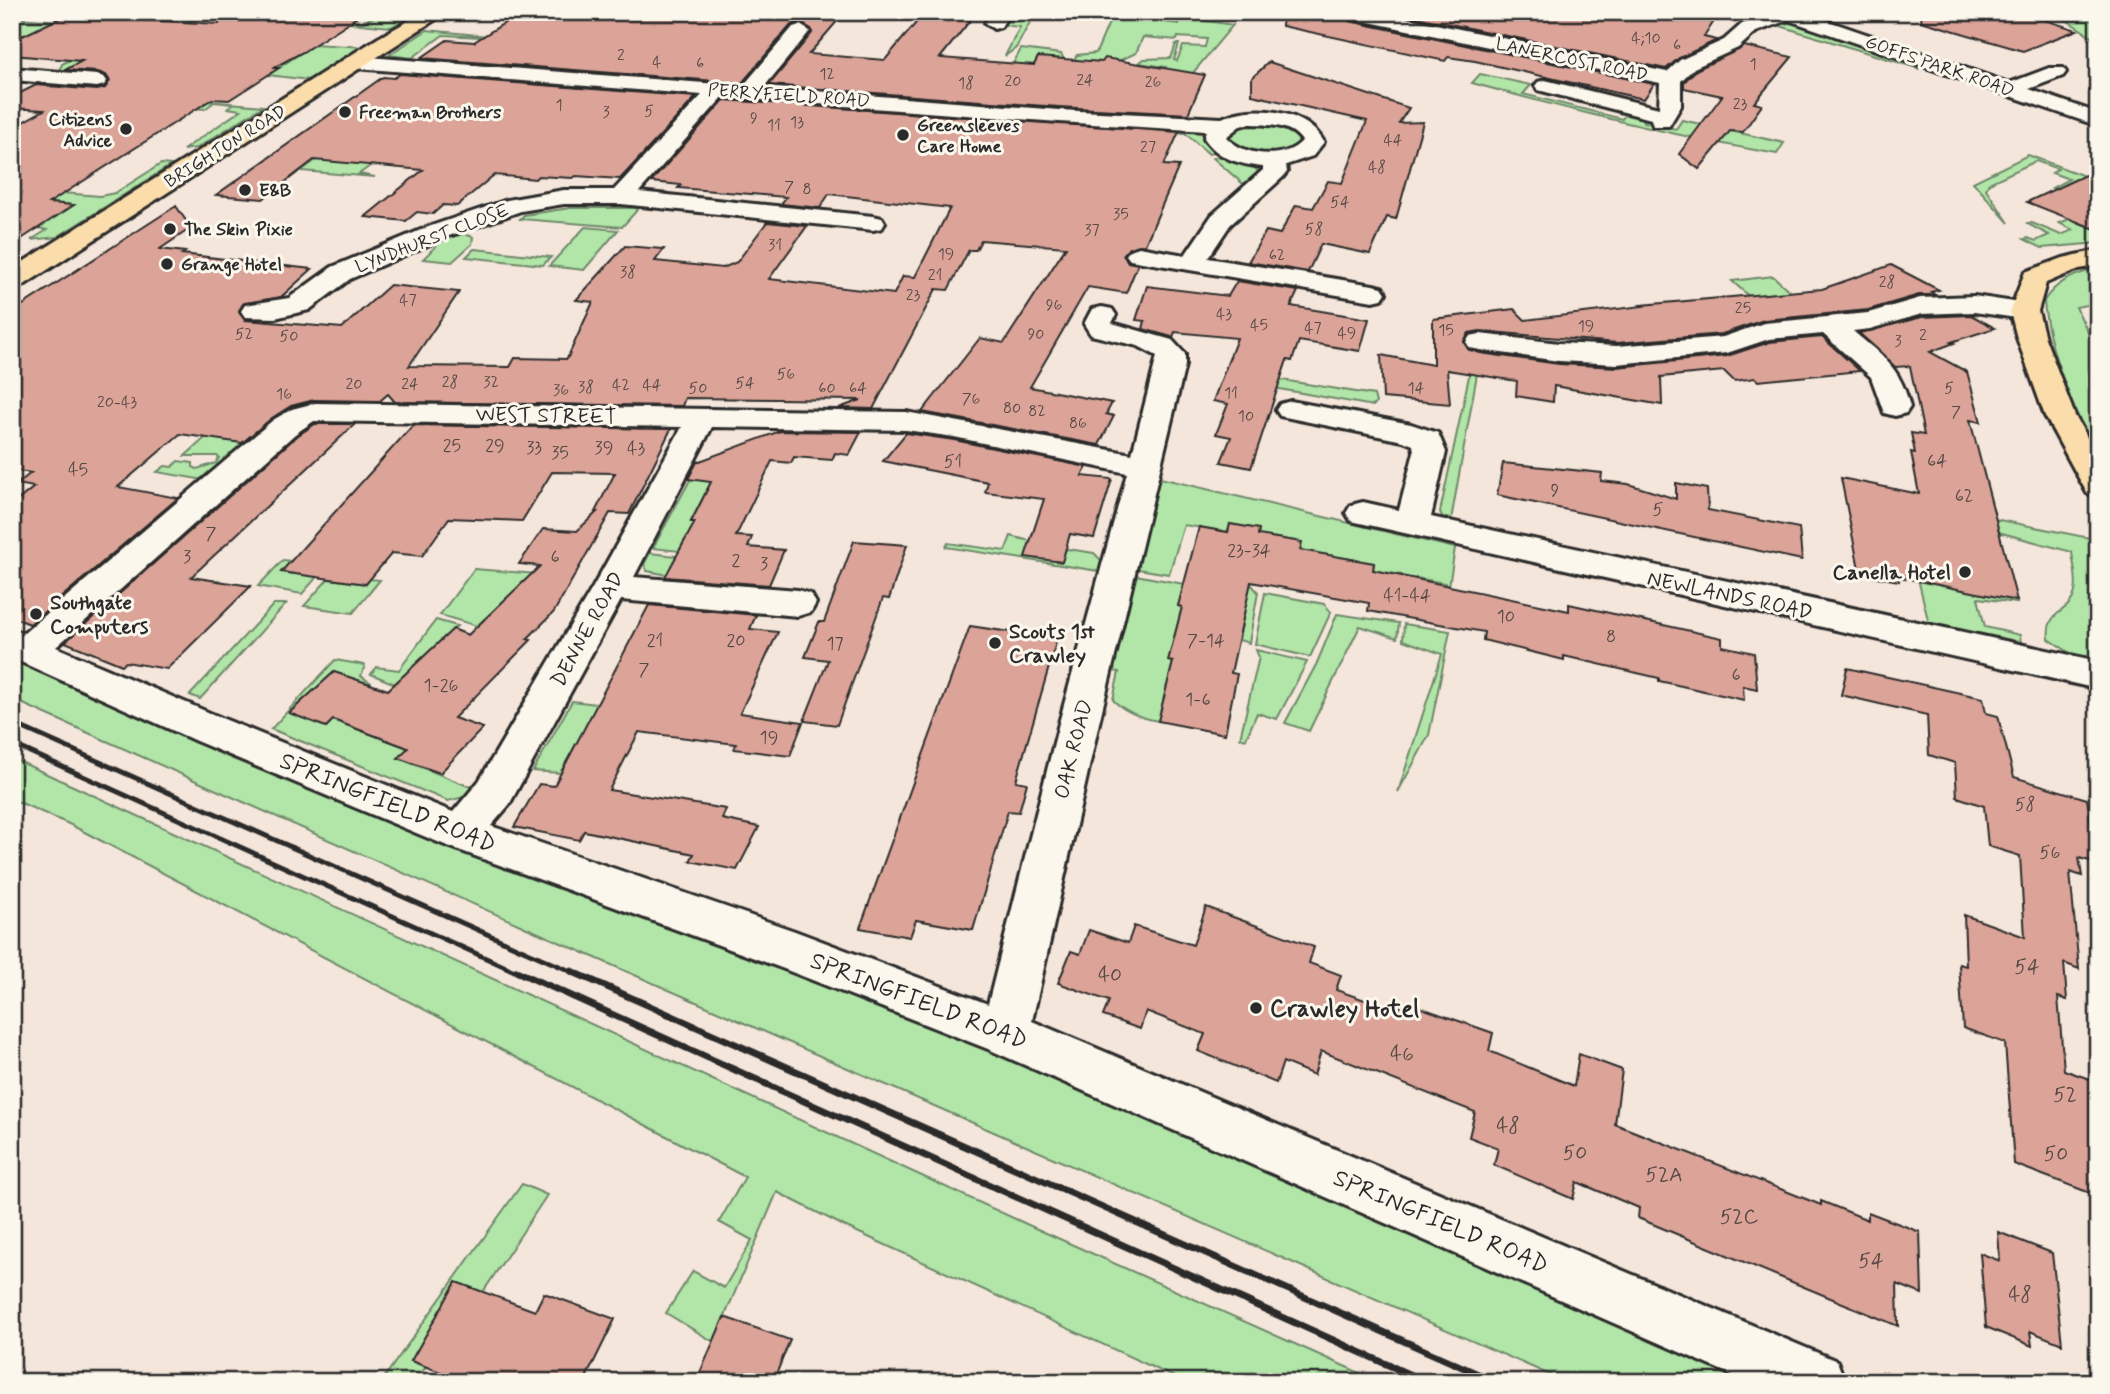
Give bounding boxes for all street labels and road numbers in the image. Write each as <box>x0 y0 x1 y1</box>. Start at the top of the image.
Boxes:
street label: GOFFS PARK ROAD <box>1862 30 2017 104</box>
street label: LANERCOST ROAD <box>1493 32 1650 88</box>
street label: PERRYFIELD ROAD <box>707 78 871 114</box>
street label: BRIGHTON ROAD <box>160 100 291 194</box>
street label: LYNDHURST CLOSE <box>352 199 513 279</box>
street label: WEST STREET <box>475 401 617 431</box>
street label: NEWLANDS ROAD <box>1645 565 1815 627</box>
street label: DENNE ROAD <box>545 567 631 692</box>
street label: OAK ROAD <box>1048 697 1100 802</box>
street label: SPRINGFIELD ROAD <box>275 746 500 861</box>
street label: SPRINGFIELD ROAD <box>805 946 1032 1057</box>
street label: SPRINGFIELD ROAD <box>1328 1163 1552 1282</box>

